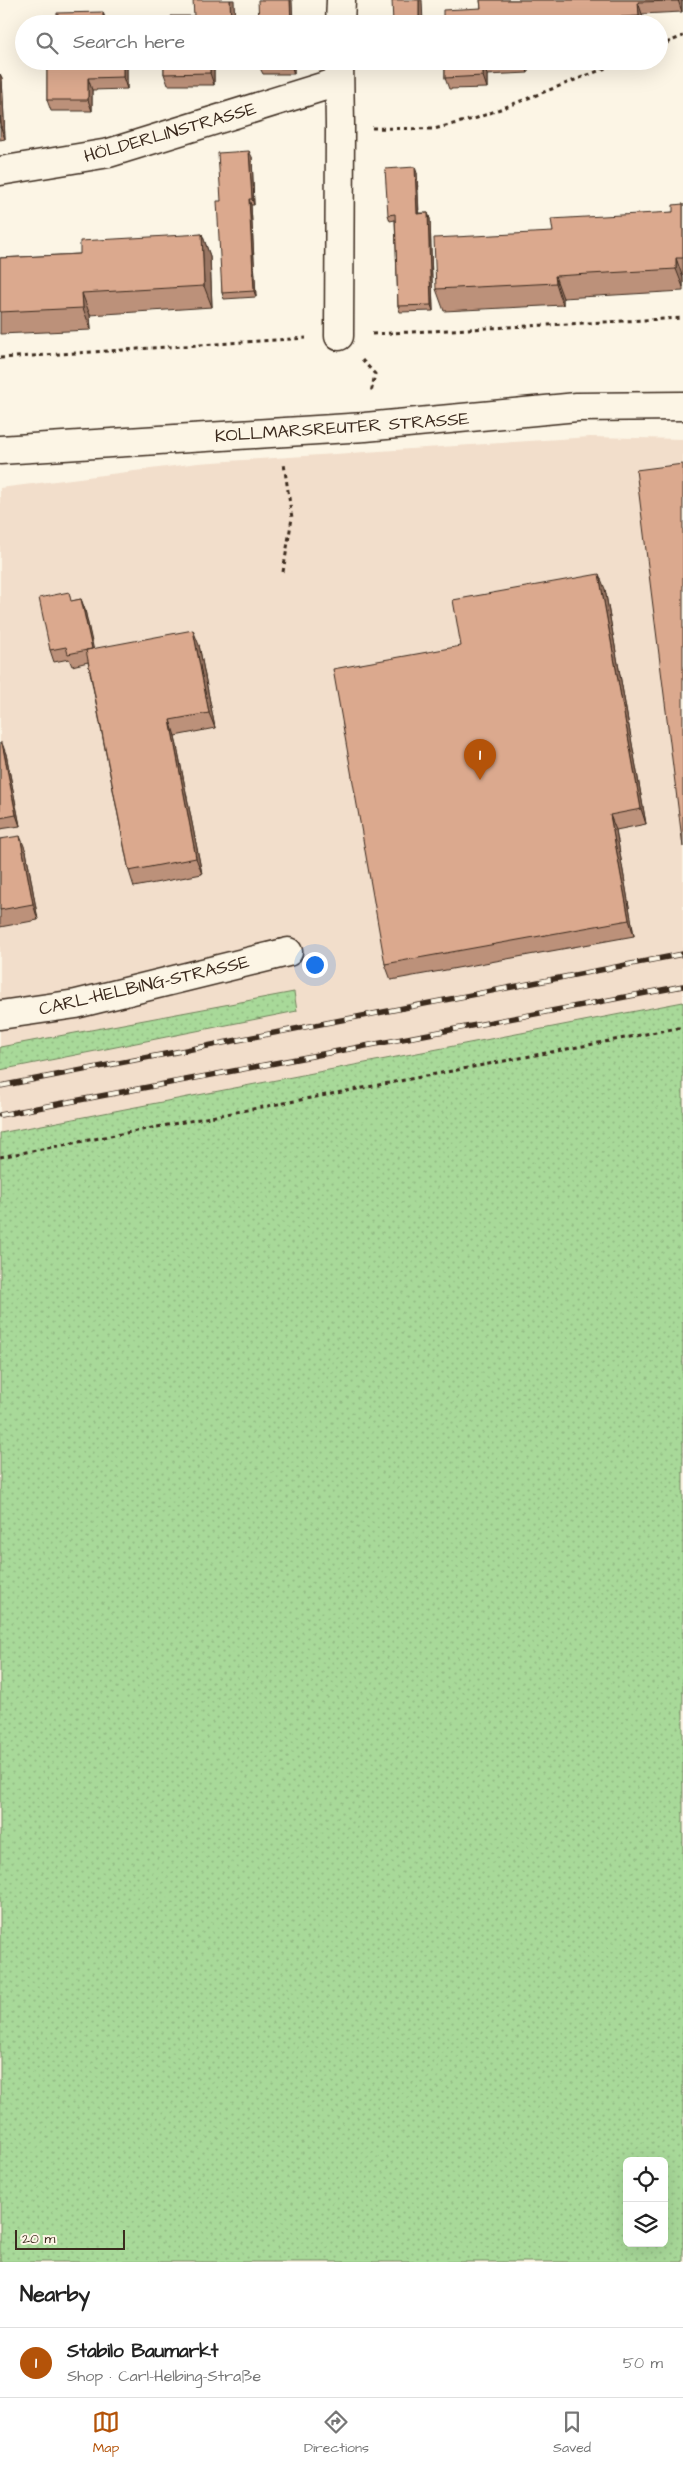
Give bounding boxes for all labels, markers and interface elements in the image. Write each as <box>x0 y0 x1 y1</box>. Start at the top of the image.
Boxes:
search box <box>15 15 668 70</box>
icon: search <box>33 29 61 57</box>
text: Search here <box>73 29 185 56</box>
street label: HÖLDERLINSTRASSE <box>81 96 259 169</box>
street label: KOLLMARSREUTER STRASSE <box>214 406 471 449</box>
pin: 1 <box>464 739 496 780</box>
street label: CARL-HELBING-STRASSE <box>37 949 252 1022</box>
your location <box>302 952 328 978</box>
map controls <box>623 2157 668 2247</box>
button: locate <box>623 2157 668 2202</box>
button: layers <box>623 2202 668 2247</box>
scale bar <box>15 2227 125 2250</box>
text: 20 m <box>22 2229 55 2249</box>
text: Nearby <box>20 2280 90 2309</box>
text: Stabilo Baumarkt <box>67 2338 219 2365</box>
text: 1 <box>35 2352 37 2374</box>
text: 50 m <box>623 2352 663 2374</box>
text: Shop · Carl-Helbing-Straße <box>67 2365 261 2387</box>
tab: Map <box>92 2408 120 2458</box>
tab: Directions <box>304 2408 369 2458</box>
tab: Saved <box>553 2408 591 2458</box>

